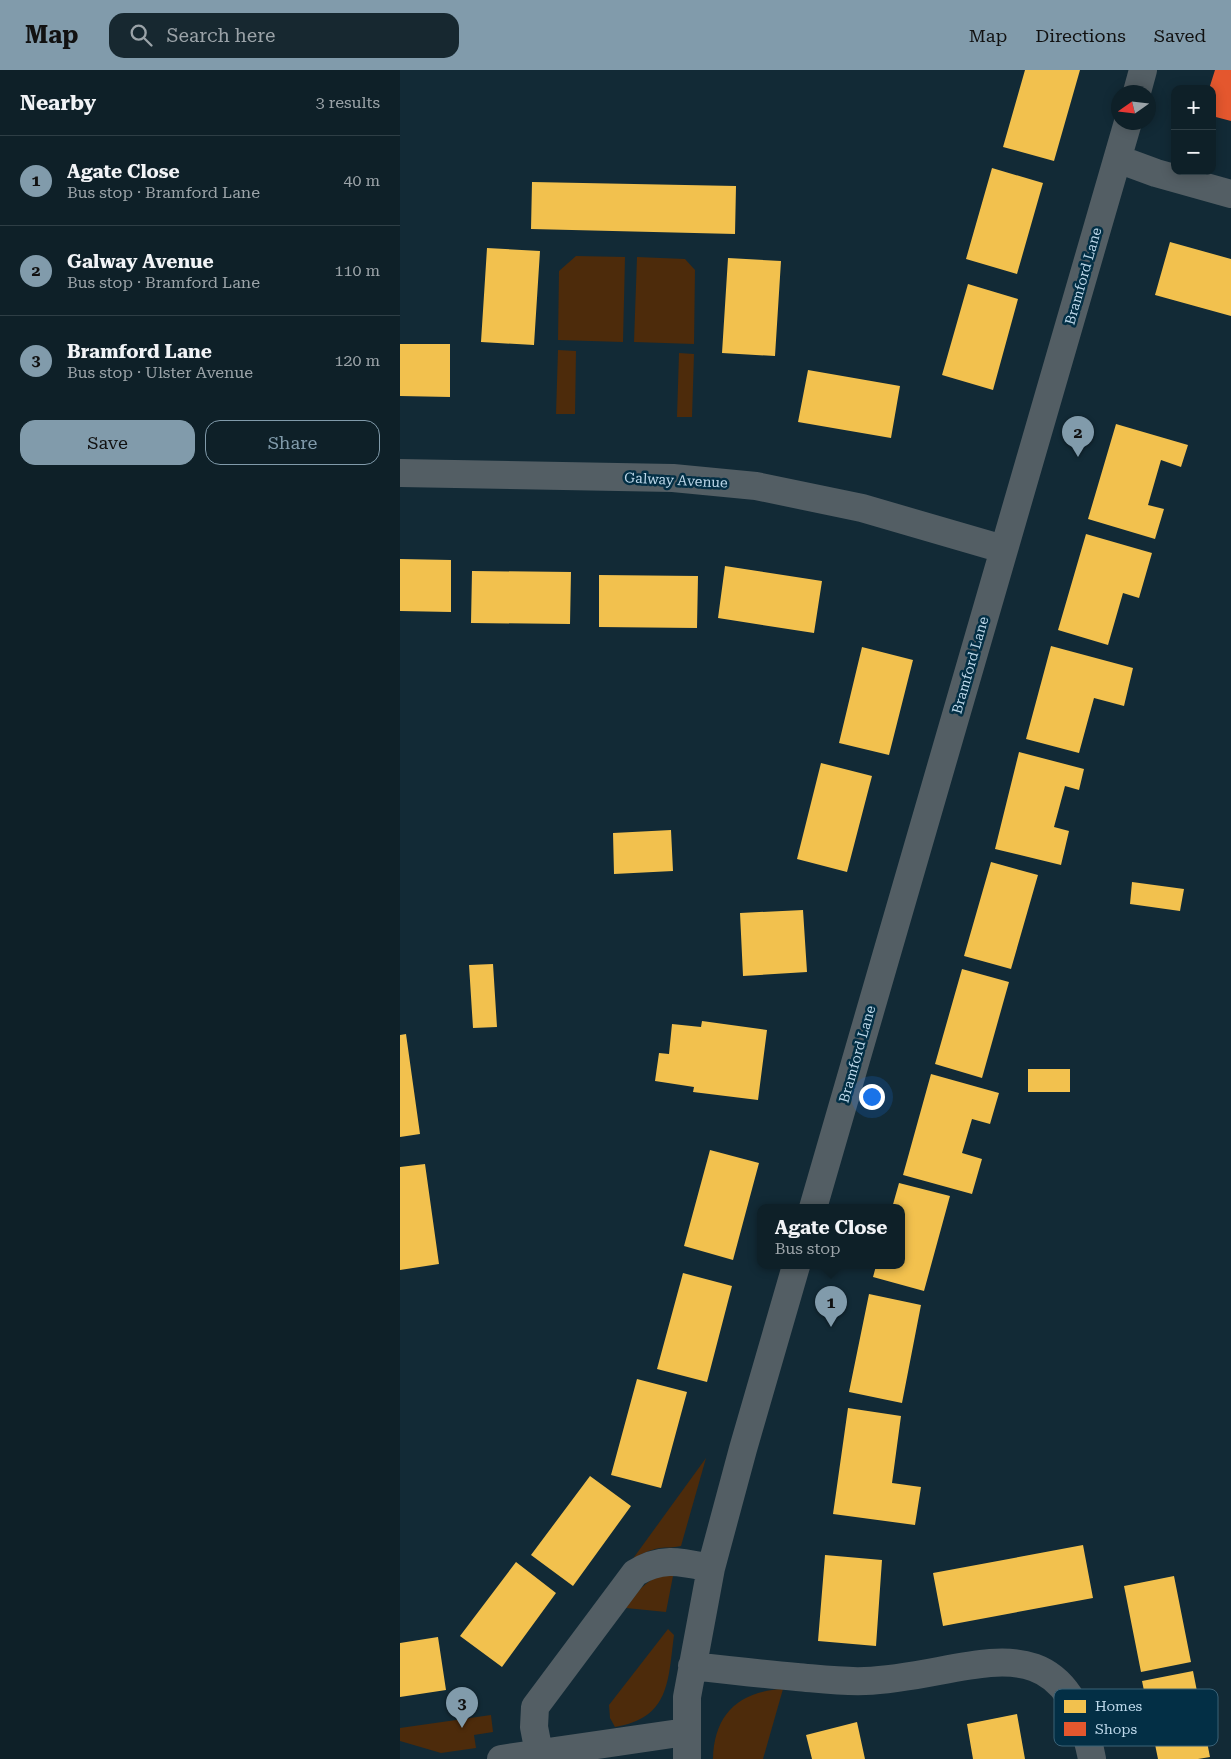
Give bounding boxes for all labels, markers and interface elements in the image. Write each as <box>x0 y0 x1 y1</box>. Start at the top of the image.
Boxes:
search box <box>109 13 459 58</box>
text: Map <box>25 21 79 49</box>
icon: search <box>127 21 155 49</box>
text: Search here <box>167 24 275 47</box>
text: Map <box>969 25 1007 46</box>
text: Directions <box>1035 25 1126 46</box>
text: Saved <box>1154 25 1206 46</box>
north arrow <box>1111 85 1156 130</box>
map controls <box>1171 85 1216 175</box>
button: + <box>1171 85 1216 130</box>
text: Nearby <box>20 91 96 115</box>
text: 3 results <box>316 93 380 112</box>
button: − <box>1171 130 1216 175</box>
text: Agate Close <box>67 160 180 183</box>
text: 1 <box>32 171 40 190</box>
text: 40 m <box>343 171 380 190</box>
text: Bus stop · Bramford Lane <box>67 183 260 202</box>
street label: Bramford Lane <box>1061 225 1105 327</box>
text: Galway Avenue <box>67 250 214 273</box>
text: 2 <box>32 261 40 280</box>
text: 110 m <box>334 261 380 280</box>
text: Bus stop · Bramford Lane <box>67 273 260 292</box>
text: Bramford Lane <box>67 340 212 363</box>
text: 3 <box>32 351 40 370</box>
text: 120 m <box>334 351 380 370</box>
text: Bus stop · Ulster Avenue <box>67 363 253 382</box>
pin: 2 <box>1062 416 1094 457</box>
button: Save <box>20 420 195 465</box>
button: Share <box>205 420 380 465</box>
street label: Galway Avenue <box>624 469 728 491</box>
street label: Bramford Lane <box>948 614 992 716</box>
street label: Bramford Lane <box>835 1003 879 1105</box>
your location <box>859 1084 885 1110</box>
popup <box>757 1204 905 1269</box>
text: Agate Close <box>775 1216 887 1239</box>
text: Bus stop <box>775 1239 841 1258</box>
pin: 1 <box>815 1286 847 1327</box>
pin: 3 <box>446 1687 478 1728</box>
legend <box>1054 1689 1218 1746</box>
text: Homes <box>1095 1698 1143 1714</box>
text: Shops <box>1095 1721 1138 1737</box>

